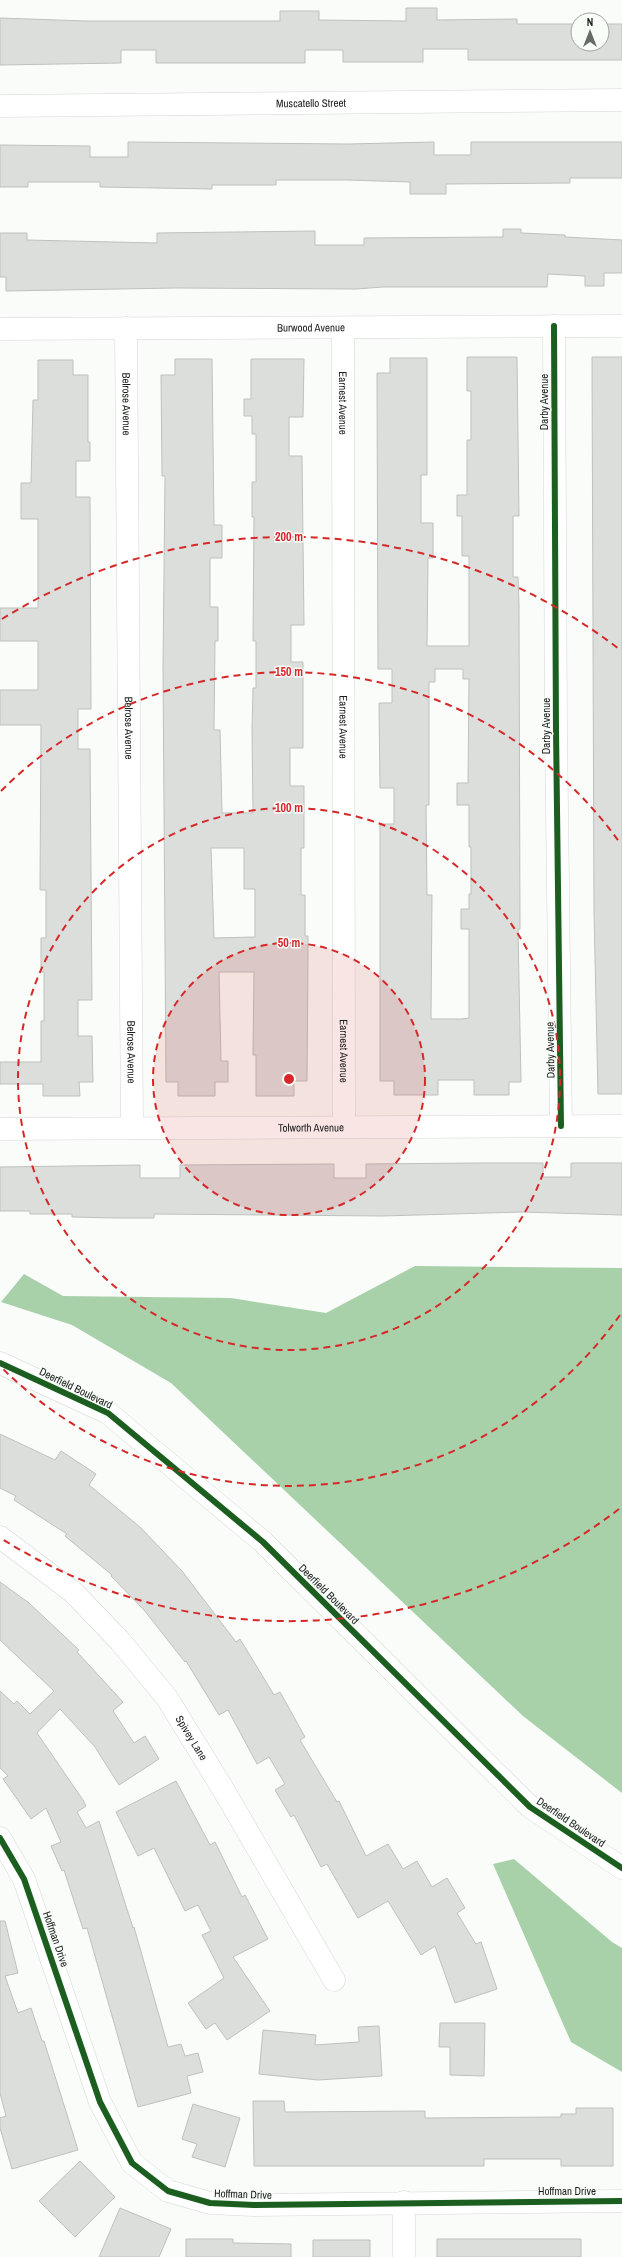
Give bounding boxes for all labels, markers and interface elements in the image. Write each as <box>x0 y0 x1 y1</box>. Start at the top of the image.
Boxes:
north arrow <box>570 12 610 52</box>
text: N <box>587 15 593 29</box>
street label: Muscatello Street <box>276 96 346 110</box>
street label: Burwood Avenue <box>277 320 345 335</box>
street label: Earnest Avenue <box>336 371 350 435</box>
street label: Belrose Avenue <box>119 372 134 436</box>
street label: Darby Avenue <box>537 374 551 430</box>
text: 200 m <box>275 529 303 545</box>
text: 150 m <box>275 664 303 680</box>
street label: Earnest Avenue <box>336 695 351 759</box>
street label: Belrose Avenue <box>122 696 136 760</box>
street label: Darby Avenue <box>539 698 553 754</box>
text: 100 m <box>275 800 303 816</box>
text: 50 m <box>278 935 300 951</box>
street label: Earnest Avenue <box>337 1019 351 1083</box>
street label: Belrose Avenue <box>124 1020 139 1084</box>
street label: Darby Avenue <box>543 1022 557 1078</box>
centre of rings <box>282 1072 296 1086</box>
street label: Tolworth Avenue <box>278 1120 344 1135</box>
street label: Deerfield Boulevard <box>37 1364 115 1412</box>
street label: Deerfield Boulevard <box>296 1561 362 1627</box>
street label: Spivey Lane <box>172 1713 211 1763</box>
street label: Deerfield Boulevard <box>534 1794 608 1850</box>
street label: Hoffman Drive <box>40 1909 72 1969</box>
street label: Hoffman Drive <box>538 2184 596 2198</box>
street label: Hoffman Drive <box>214 2186 272 2202</box>

